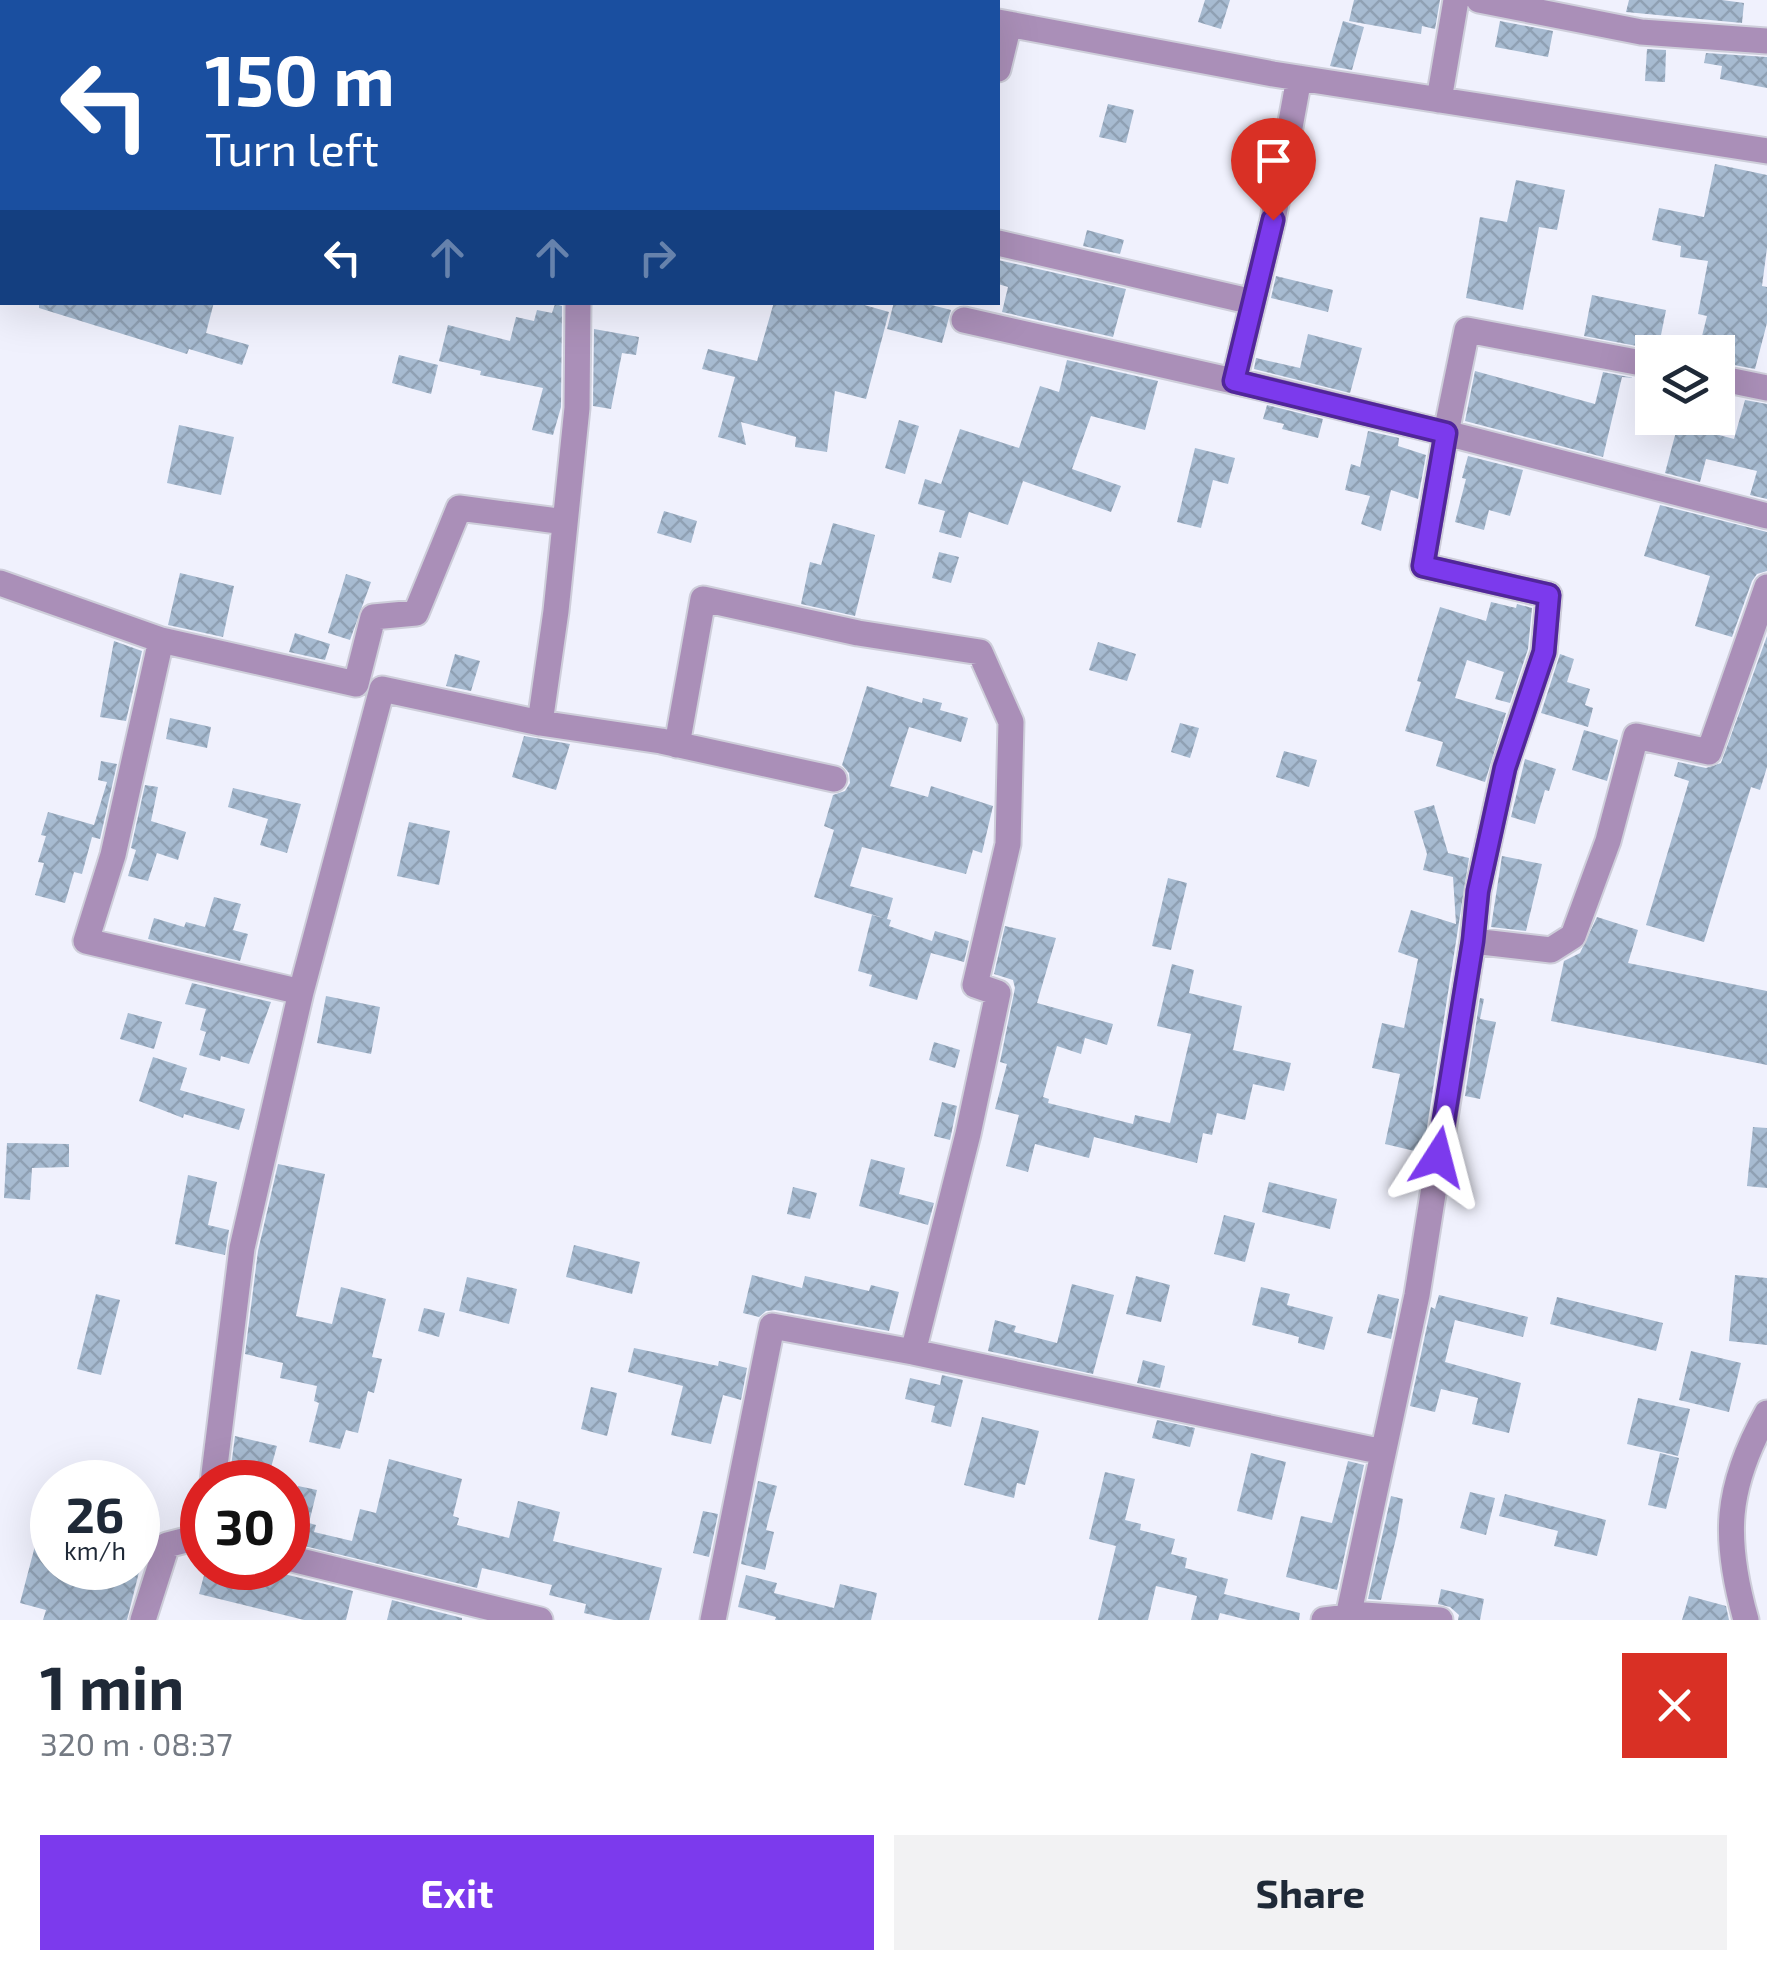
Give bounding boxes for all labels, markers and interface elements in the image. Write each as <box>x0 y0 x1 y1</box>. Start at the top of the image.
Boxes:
text: 150 m <box>205 36 395 120</box>
icon: left <box>40 40 170 170</box>
pin <box>1231 118 1316 221</box>
text: Turn left <box>205 121 379 175</box>
icon: arrive <box>1246 133 1301 188</box>
icon: left <box>315 230 370 285</box>
icon: ahead <box>420 230 475 285</box>
icon: ahead <box>525 230 580 285</box>
icon: right <box>630 230 685 285</box>
map controls <box>1635 335 1735 435</box>
button: layers <box>1635 335 1735 435</box>
position arrow <box>1386 1105 1490 1209</box>
speed limit sign: 30 <box>180 1460 310 1590</box>
text: 26 <box>66 1483 124 1543</box>
text: km/h <box>64 1535 126 1565</box>
text: 1 min <box>40 1650 184 1722</box>
button: close <box>1622 1653 1727 1758</box>
text: 320 m · 08:37 <box>40 1724 233 1762</box>
button: Exit <box>40 1835 874 1950</box>
button: Share <box>894 1835 1727 1950</box>

